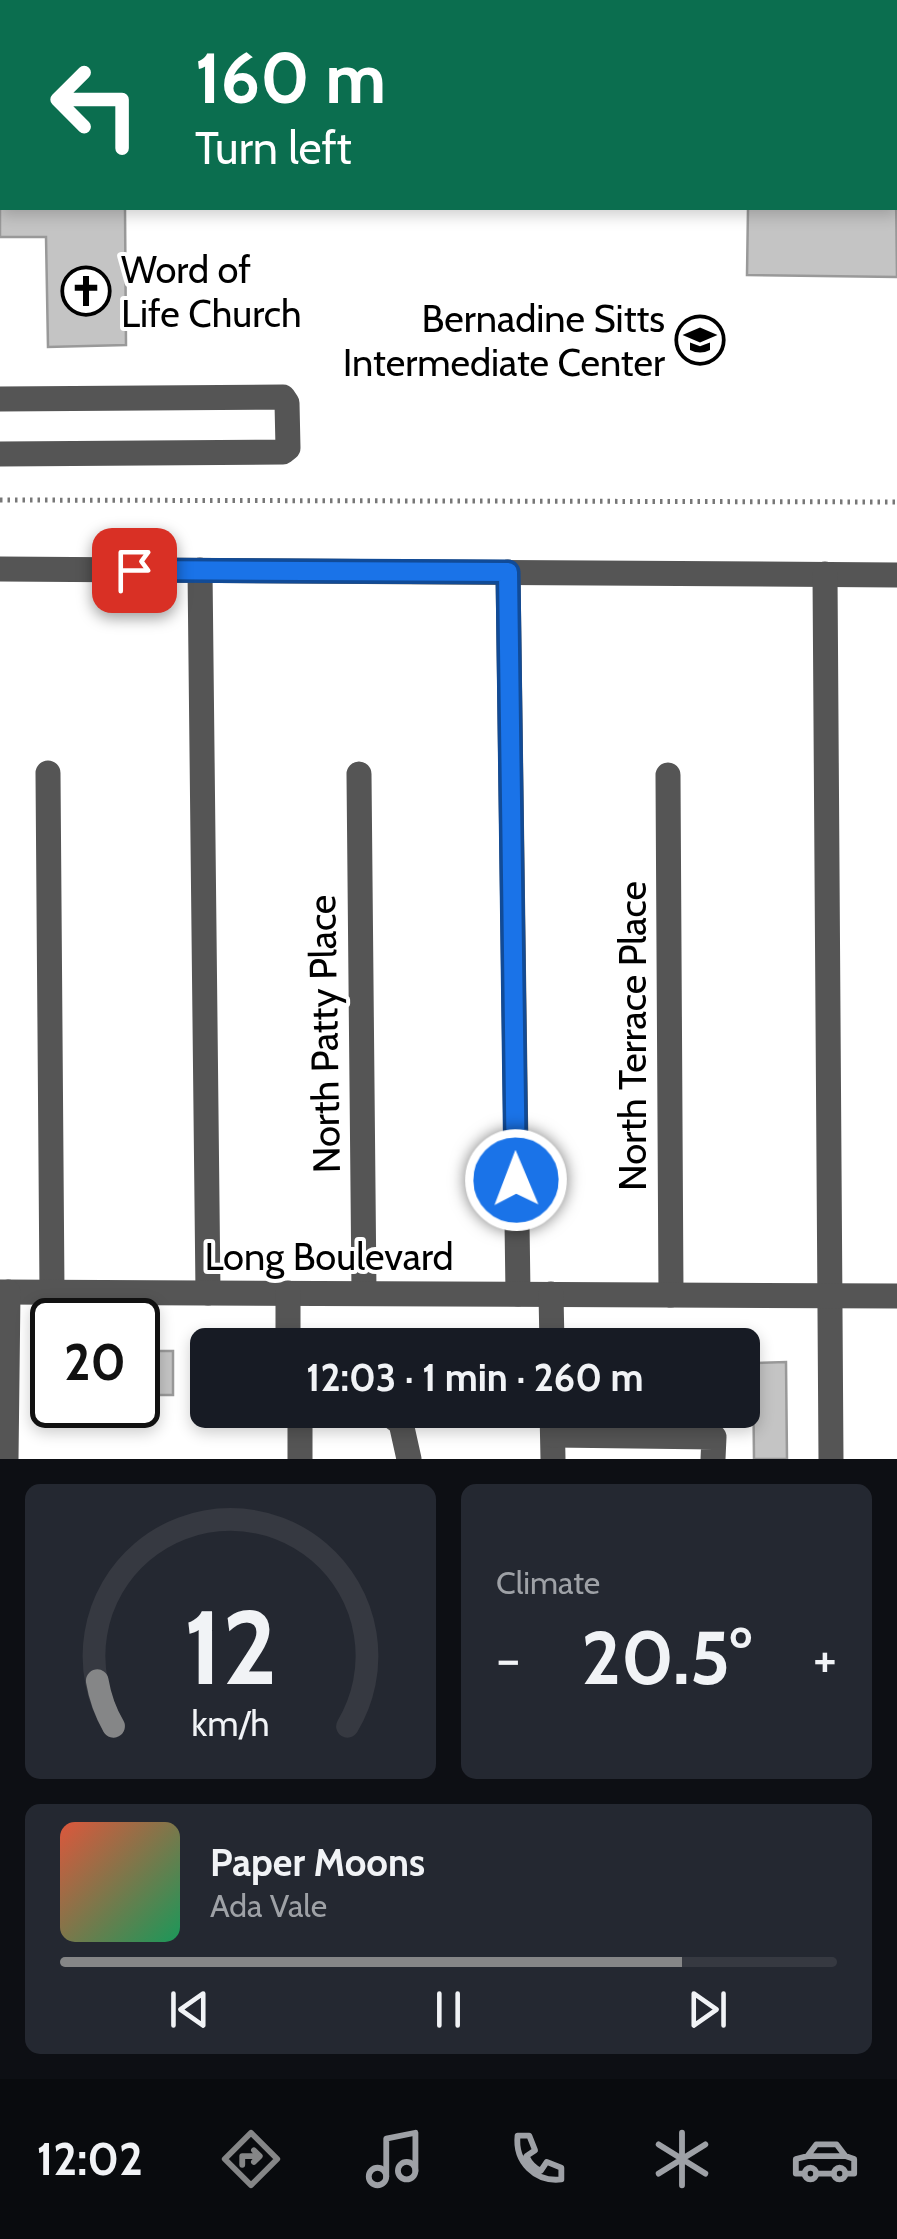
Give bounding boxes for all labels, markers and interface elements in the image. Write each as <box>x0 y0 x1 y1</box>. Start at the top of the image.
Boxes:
text: 160 m <box>195 35 386 121</box>
icon: left <box>30 40 160 170</box>
text: Turn left <box>195 121 352 175</box>
place label: Word of Life Church <box>121 246 302 337</box>
church icon: Word of Life Church <box>60 265 112 317</box>
place label: Bernadine Sitts Intermediate Center <box>343 295 665 386</box>
school or university icon: Bernadine Sitts Intermediate Center <box>674 314 726 366</box>
pin <box>92 528 177 613</box>
icon: arrive <box>107 543 162 598</box>
street label: North Terrace Place <box>609 881 656 1191</box>
street label: North Patty Place <box>298 894 350 1174</box>
position arrow <box>464 1128 568 1232</box>
street label: Long Boulevard <box>204 1233 454 1280</box>
speed limit sign: 20 <box>30 1298 160 1428</box>
text: 12:03 · 1 min · 260 m <box>306 1354 644 1401</box>
text: Climate <box>496 1563 600 1602</box>
text: 12 <box>184 1584 277 1710</box>
text: 20.5° <box>581 1612 752 1703</box>
text: − <box>496 1625 520 1692</box>
text: + <box>813 1625 837 1692</box>
text: km/h <box>191 1702 270 1745</box>
text: Paper Moons <box>210 1839 425 1886</box>
text: Ada Vale <box>210 1886 327 1925</box>
icon: previous <box>162 1982 217 2037</box>
icon: pause <box>421 1982 476 2037</box>
icon: next <box>680 1982 735 2037</box>
icon: directions <box>216 2124 286 2194</box>
icon: music <box>360 2124 430 2194</box>
icon: phone <box>503 2124 573 2194</box>
icon: climate <box>647 2124 717 2194</box>
icon: car <box>790 2124 860 2194</box>
text: 12:02 <box>37 2132 143 2186</box>

